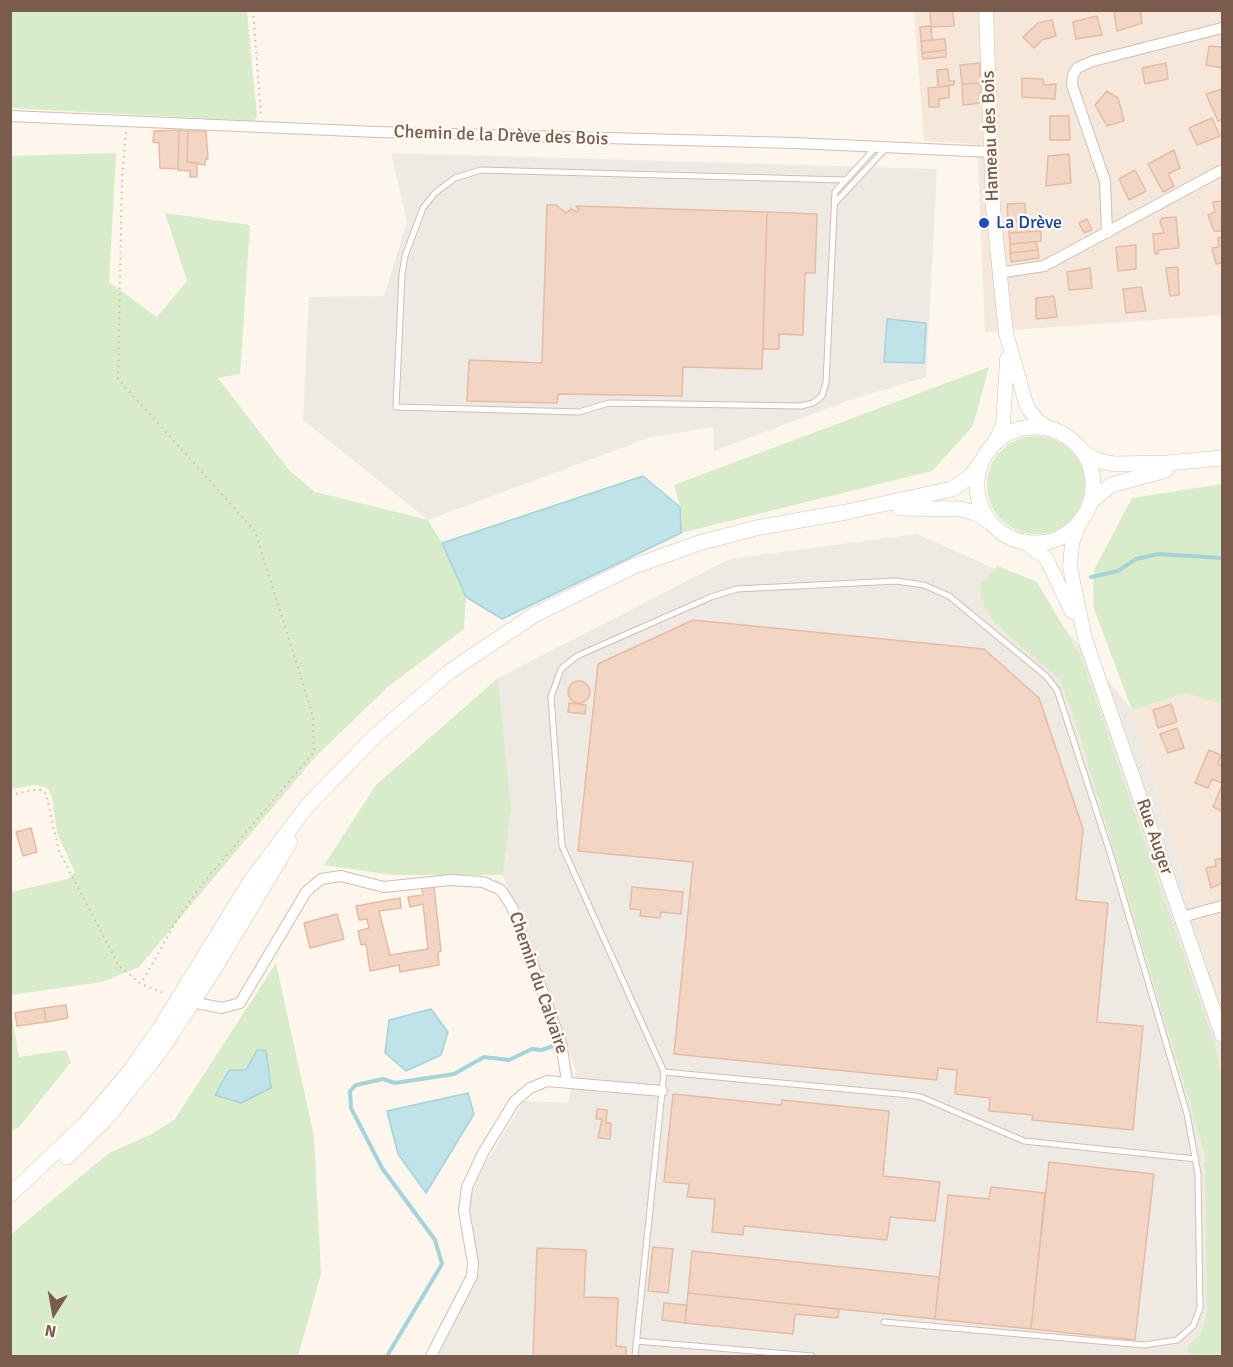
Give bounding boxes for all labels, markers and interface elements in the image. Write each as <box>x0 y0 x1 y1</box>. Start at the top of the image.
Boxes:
street label: Hameau des Bois <box>978 70 1004 202</box>
street label: Chemin de la Drève des Bois <box>393 121 609 151</box>
place label: La Drève <box>996 212 1062 234</box>
marker: La Drève <box>977 216 991 230</box>
street label: Rue Auger <box>1131 796 1177 878</box>
street label: Chemin du Calvaire <box>504 909 572 1057</box>
north arrow <box>24 1283 84 1343</box>
text: N <box>43 1320 58 1342</box>

